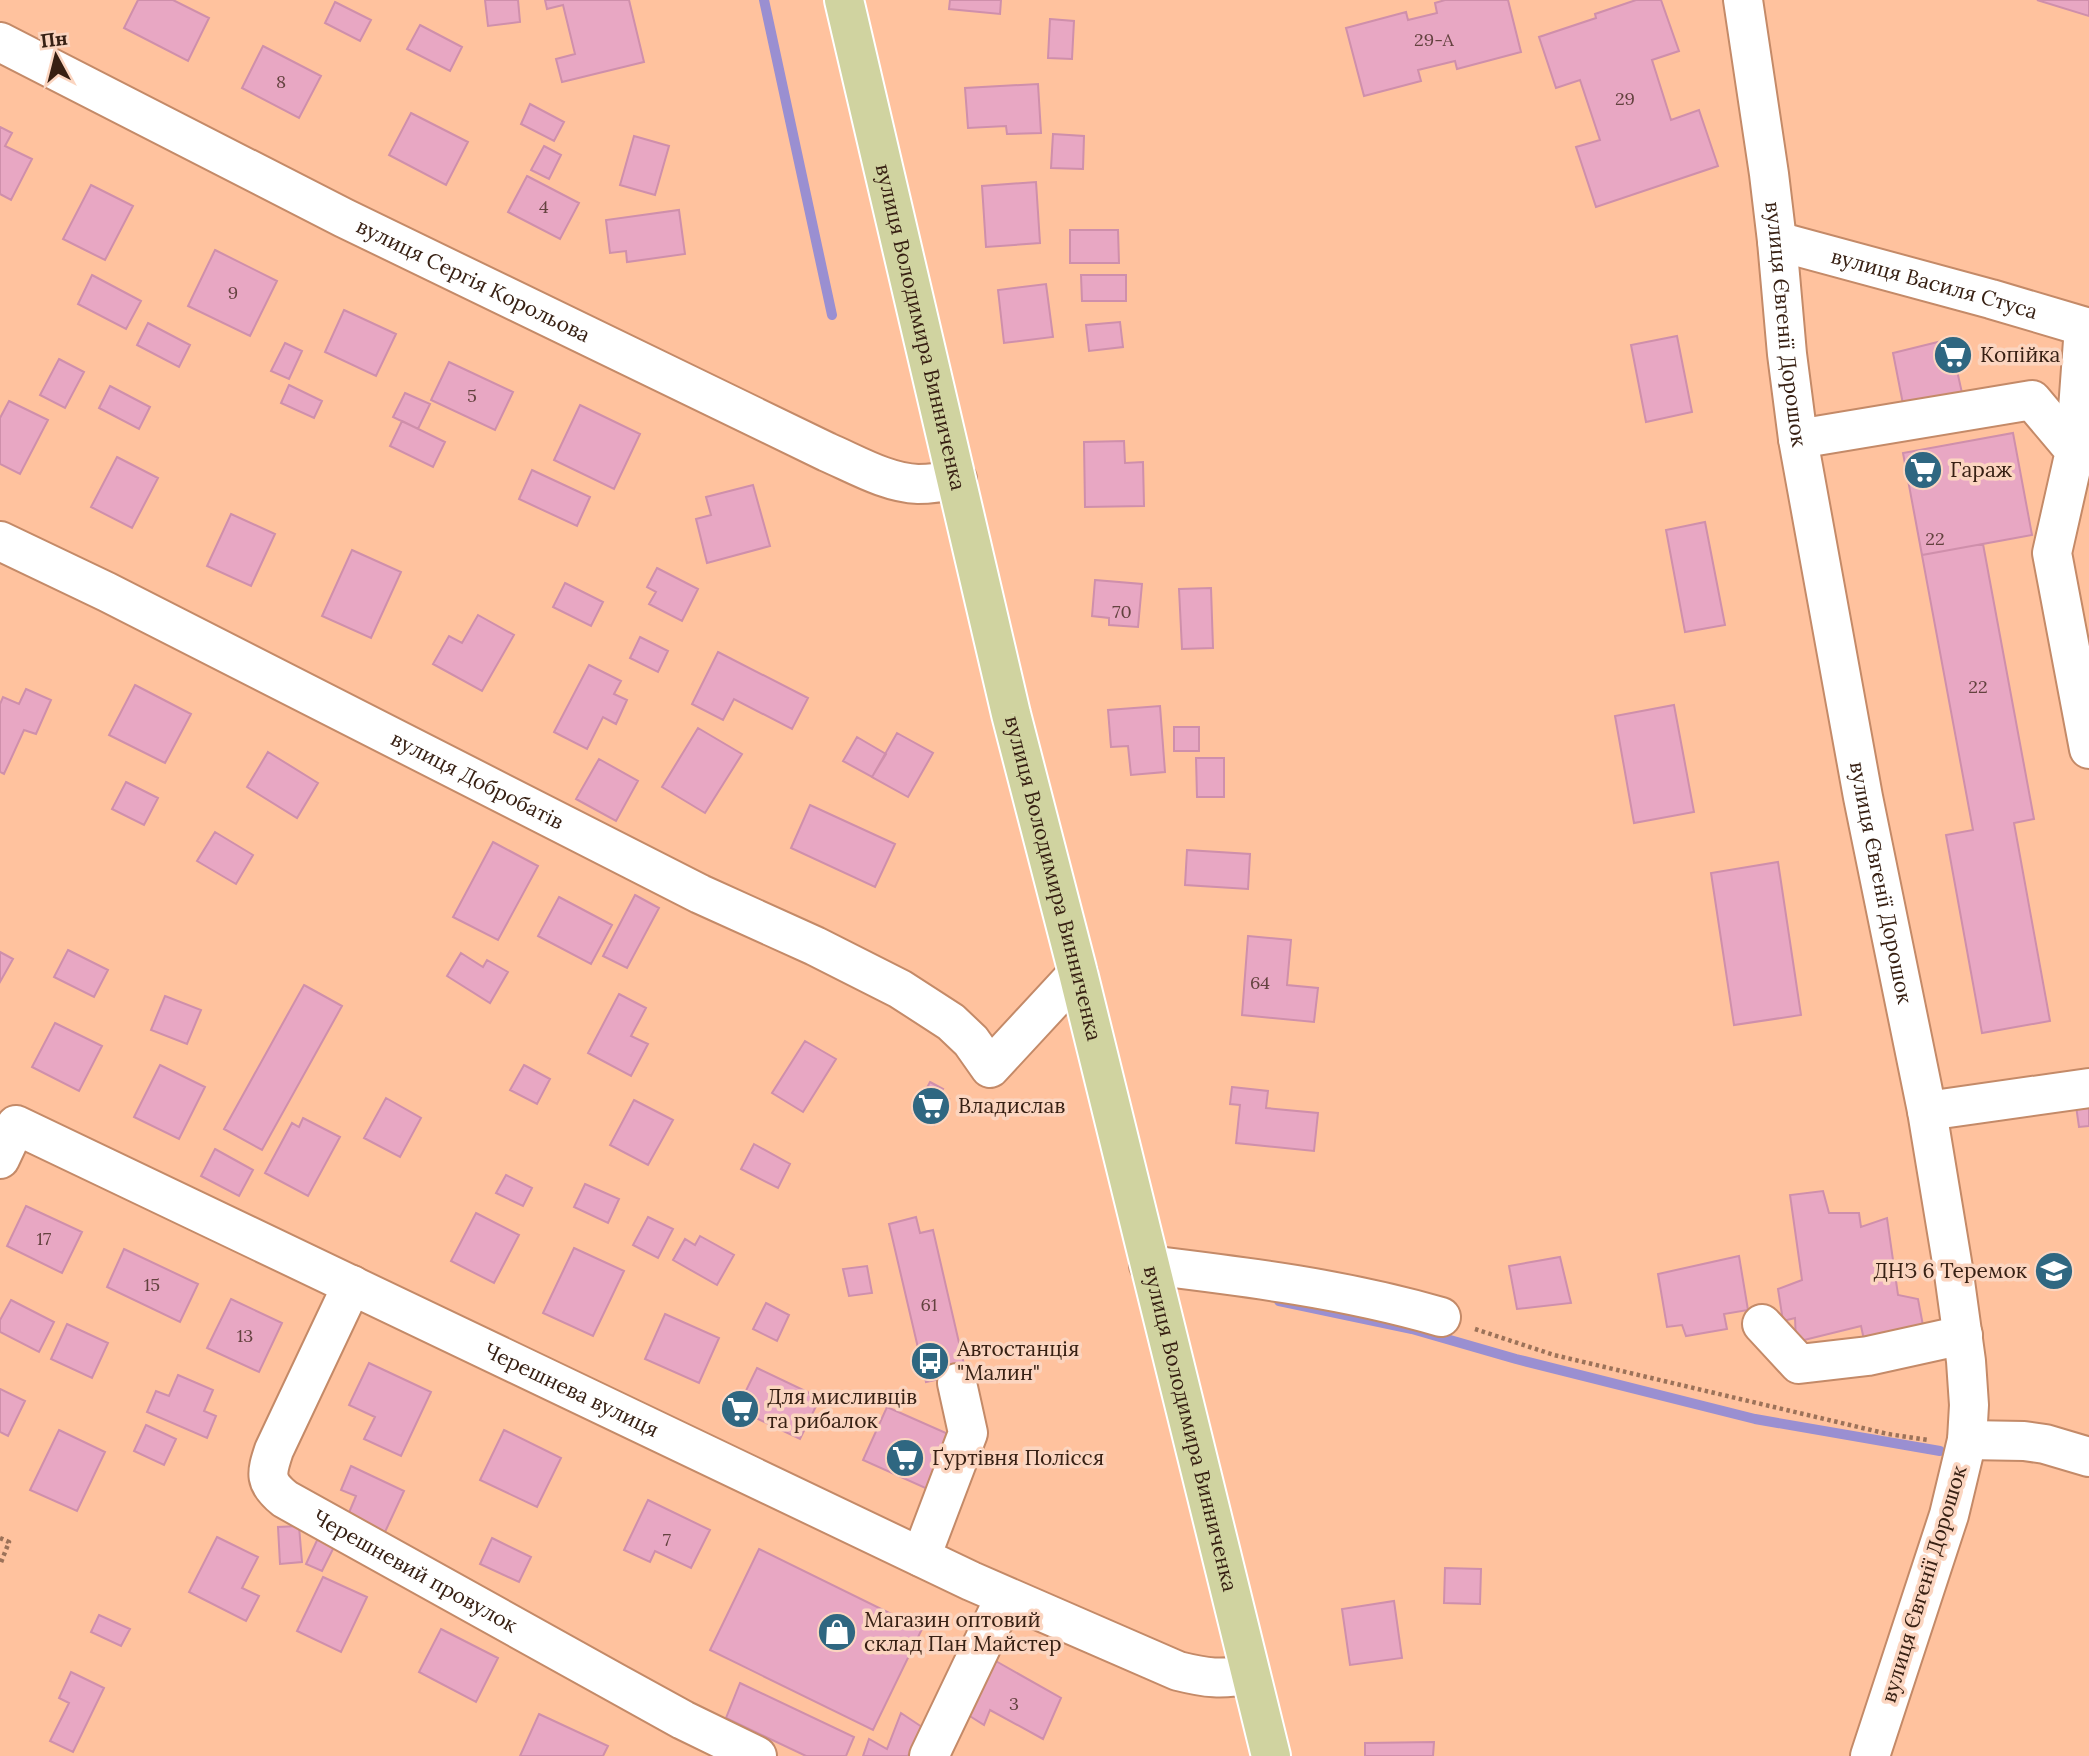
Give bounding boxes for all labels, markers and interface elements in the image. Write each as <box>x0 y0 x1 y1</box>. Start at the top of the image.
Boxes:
north arrow <box>21 21 91 91</box>
text: Пн <box>39 26 69 53</box>
house number: 29-А <box>1414 28 1455 51</box>
house number: 8 <box>276 70 286 93</box>
house number: 29 <box>1615 87 1635 110</box>
street label: вулиця Володимира Винниченка <box>870 161 972 493</box>
house number: 4 <box>539 195 549 218</box>
street label: вулиця Євгенії Дорошок <box>1759 200 1813 450</box>
street label: вулиця Сергія Корольова <box>352 212 595 348</box>
street label: вулиця Василя Стуса <box>1828 242 2041 325</box>
house number: 9 <box>228 281 238 304</box>
supermarket icon: Копійка <box>1932 334 1974 376</box>
place label: Копійка <box>1980 341 2061 368</box>
house number: 5 <box>467 384 477 407</box>
supermarket icon: Гараж <box>1902 449 1944 491</box>
place label: Гараж <box>1950 456 2013 483</box>
house number: 22 <box>1925 527 1945 550</box>
house number: 70 <box>1112 600 1132 623</box>
house number: 22 <box>1968 675 1988 698</box>
street label: вулиця Володимира Винниченка <box>999 713 1108 1044</box>
street label: вулиця Добробатів <box>387 725 568 835</box>
street label: вулиця Євгенії Дорошок <box>1844 759 1919 1007</box>
house number: 64 <box>1250 971 1270 994</box>
supermarket icon: Владислав <box>910 1085 952 1127</box>
place label: Владислав <box>958 1092 1065 1119</box>
house number: 17 <box>37 1227 51 1250</box>
school or university icon: ДНЗ 6 Теремок <box>2033 1250 2075 1292</box>
place label: ДНЗ 6 Теремок <box>1873 1257 2028 1284</box>
street label: вулиця Володимира Винниченка <box>1138 1263 1244 1594</box>
house number: 15 <box>144 1273 160 1296</box>
house number: 61 <box>921 1293 937 1316</box>
house number: 13 <box>237 1324 253 1347</box>
place label: Автостанція "Малин" <box>956 1335 1079 1386</box>
street label: Черешнева вулиця <box>480 1336 663 1443</box>
bus stop icon: Автостанція "Малин" <box>909 1340 951 1382</box>
place label: Для мисливців та рибалок <box>767 1383 917 1434</box>
supermarket icon: Для мисливців та рибалок <box>719 1388 761 1430</box>
supermarket icon: Ґуртівня Полісся <box>884 1437 926 1479</box>
place label: Ґуртівня Полісся <box>932 1444 1104 1471</box>
street label: вулиця Євгенії Дорошок <box>1875 1461 1973 1706</box>
street label: Черешневий провулок <box>308 1503 523 1639</box>
house number: 7 <box>663 1528 671 1551</box>
place label: Магазин оптовий склад Пан Майстер <box>864 1606 1062 1657</box>
shop icon: Магазин оптовий склад Пан Майстер <box>816 1611 858 1653</box>
house number: 3 <box>1009 1692 1019 1715</box>

